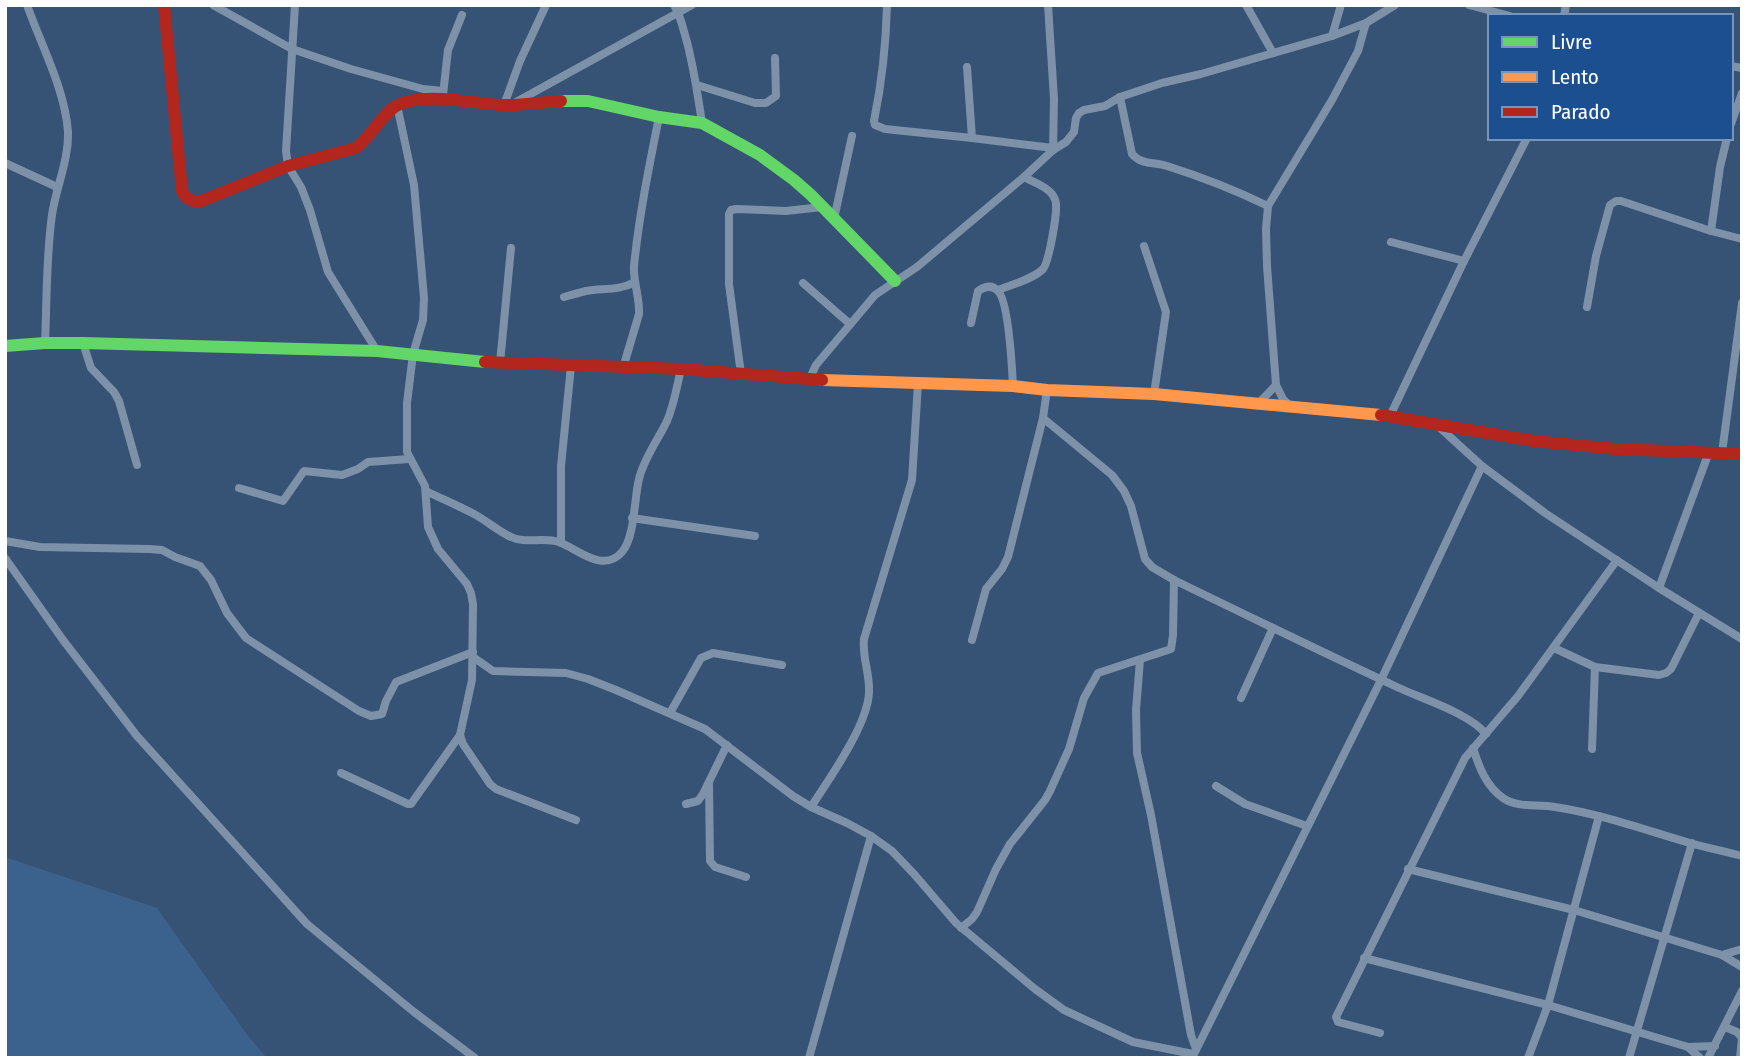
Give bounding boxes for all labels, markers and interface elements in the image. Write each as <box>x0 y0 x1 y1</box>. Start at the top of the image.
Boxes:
legend <box>1488 14 1733 140</box>
text: Livre <box>1551 29 1592 55</box>
text: Lento <box>1551 64 1599 90</box>
text: Parado <box>1551 99 1610 125</box>

